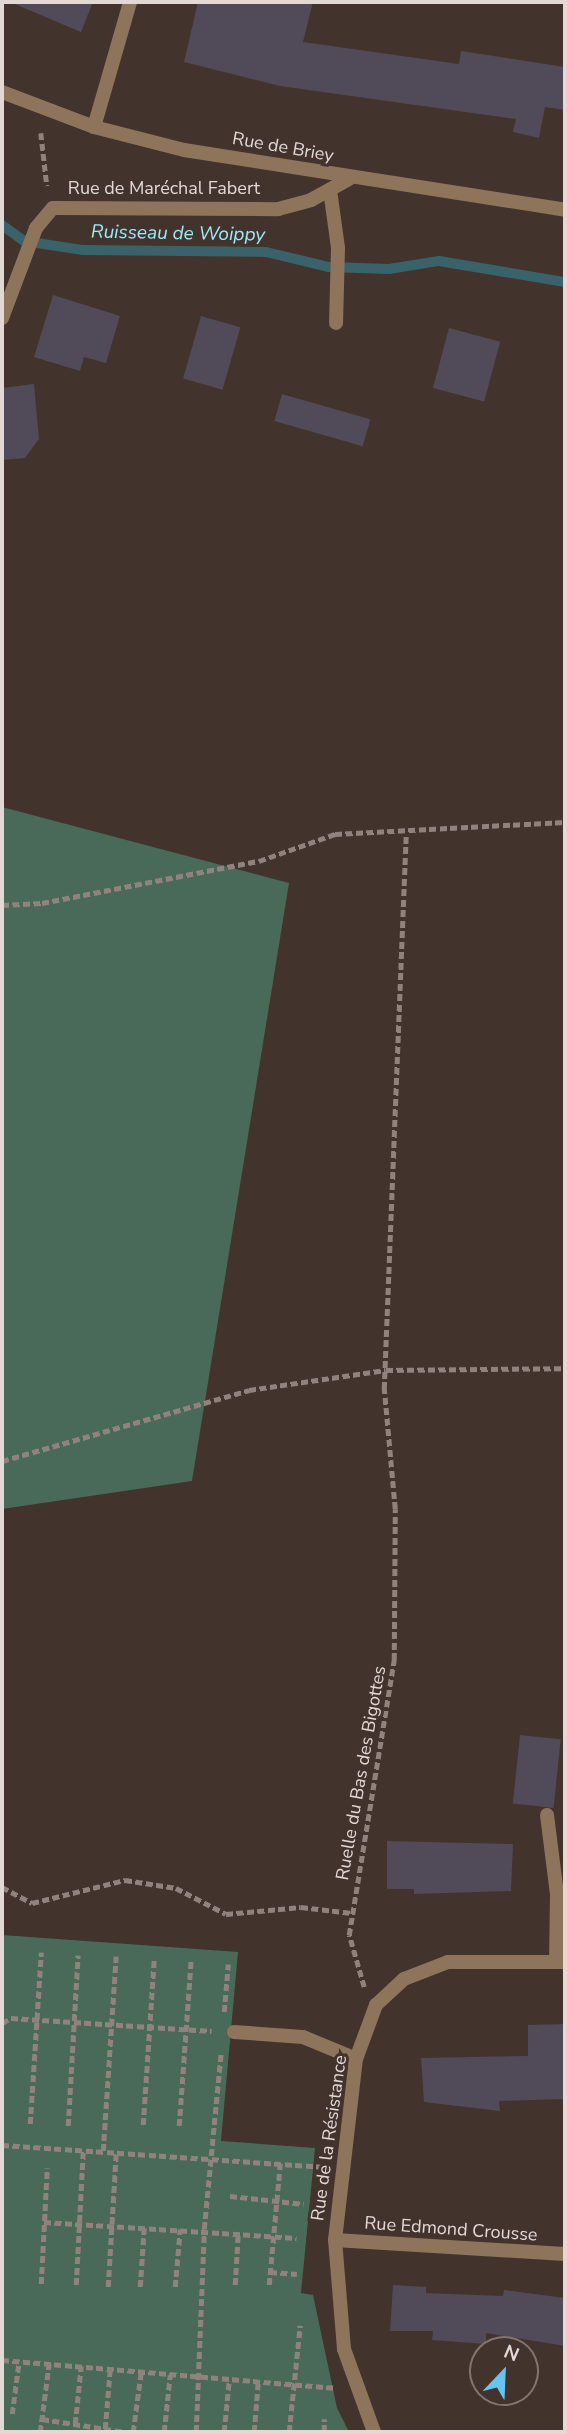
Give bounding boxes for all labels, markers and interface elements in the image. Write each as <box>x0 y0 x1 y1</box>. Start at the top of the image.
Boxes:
street label: Rue de Briey <box>231 127 335 167</box>
street label: Rue de Maréchal Fabert <box>68 177 260 199</box>
water label: Ruisseau de Woippy <box>91 221 265 247</box>
street label: Ruelle du Bas des Bigottes <box>331 1664 391 1882</box>
street label: Rue de la Résistance <box>307 2054 351 2222</box>
street label: Rue Edmond Crousse <box>364 2212 538 2246</box>
north arrow <box>469 2336 539 2406</box>
text: N <box>500 2339 523 2368</box>

